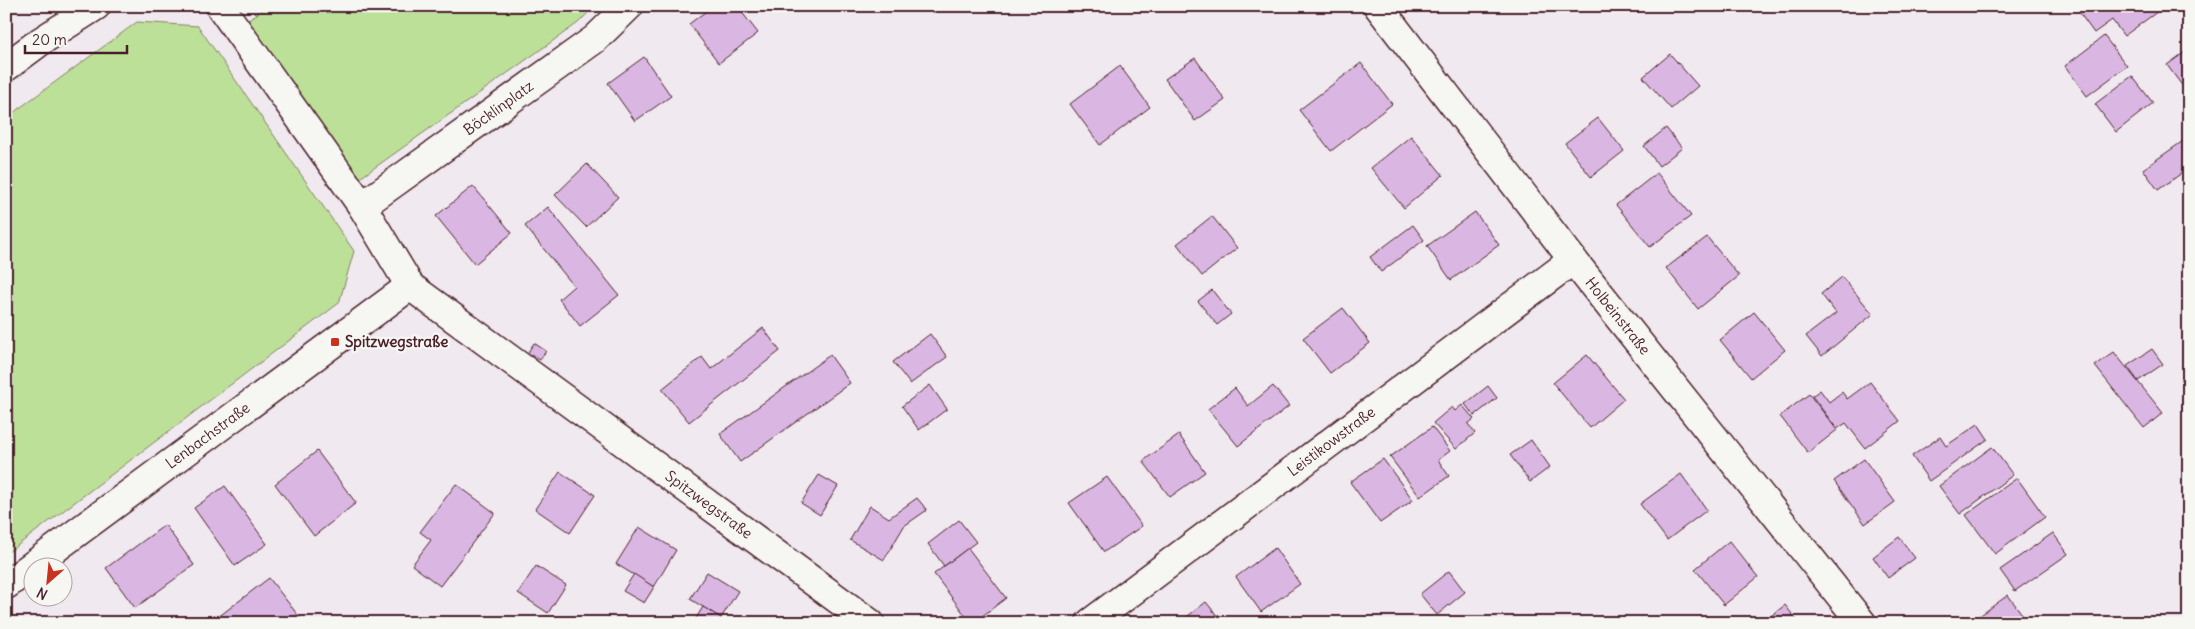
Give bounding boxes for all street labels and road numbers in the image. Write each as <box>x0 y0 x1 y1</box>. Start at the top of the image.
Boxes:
street label: Böcklinplatz <box>460 76 537 139</box>
street label: Holbeinstraße <box>1581 273 1655 358</box>
street label: Lenbachstraße <box>162 398 253 473</box>
street label: Leistikowstraße <box>1283 402 1379 480</box>
street label: Spitzwegstraße <box>662 466 756 543</box>

